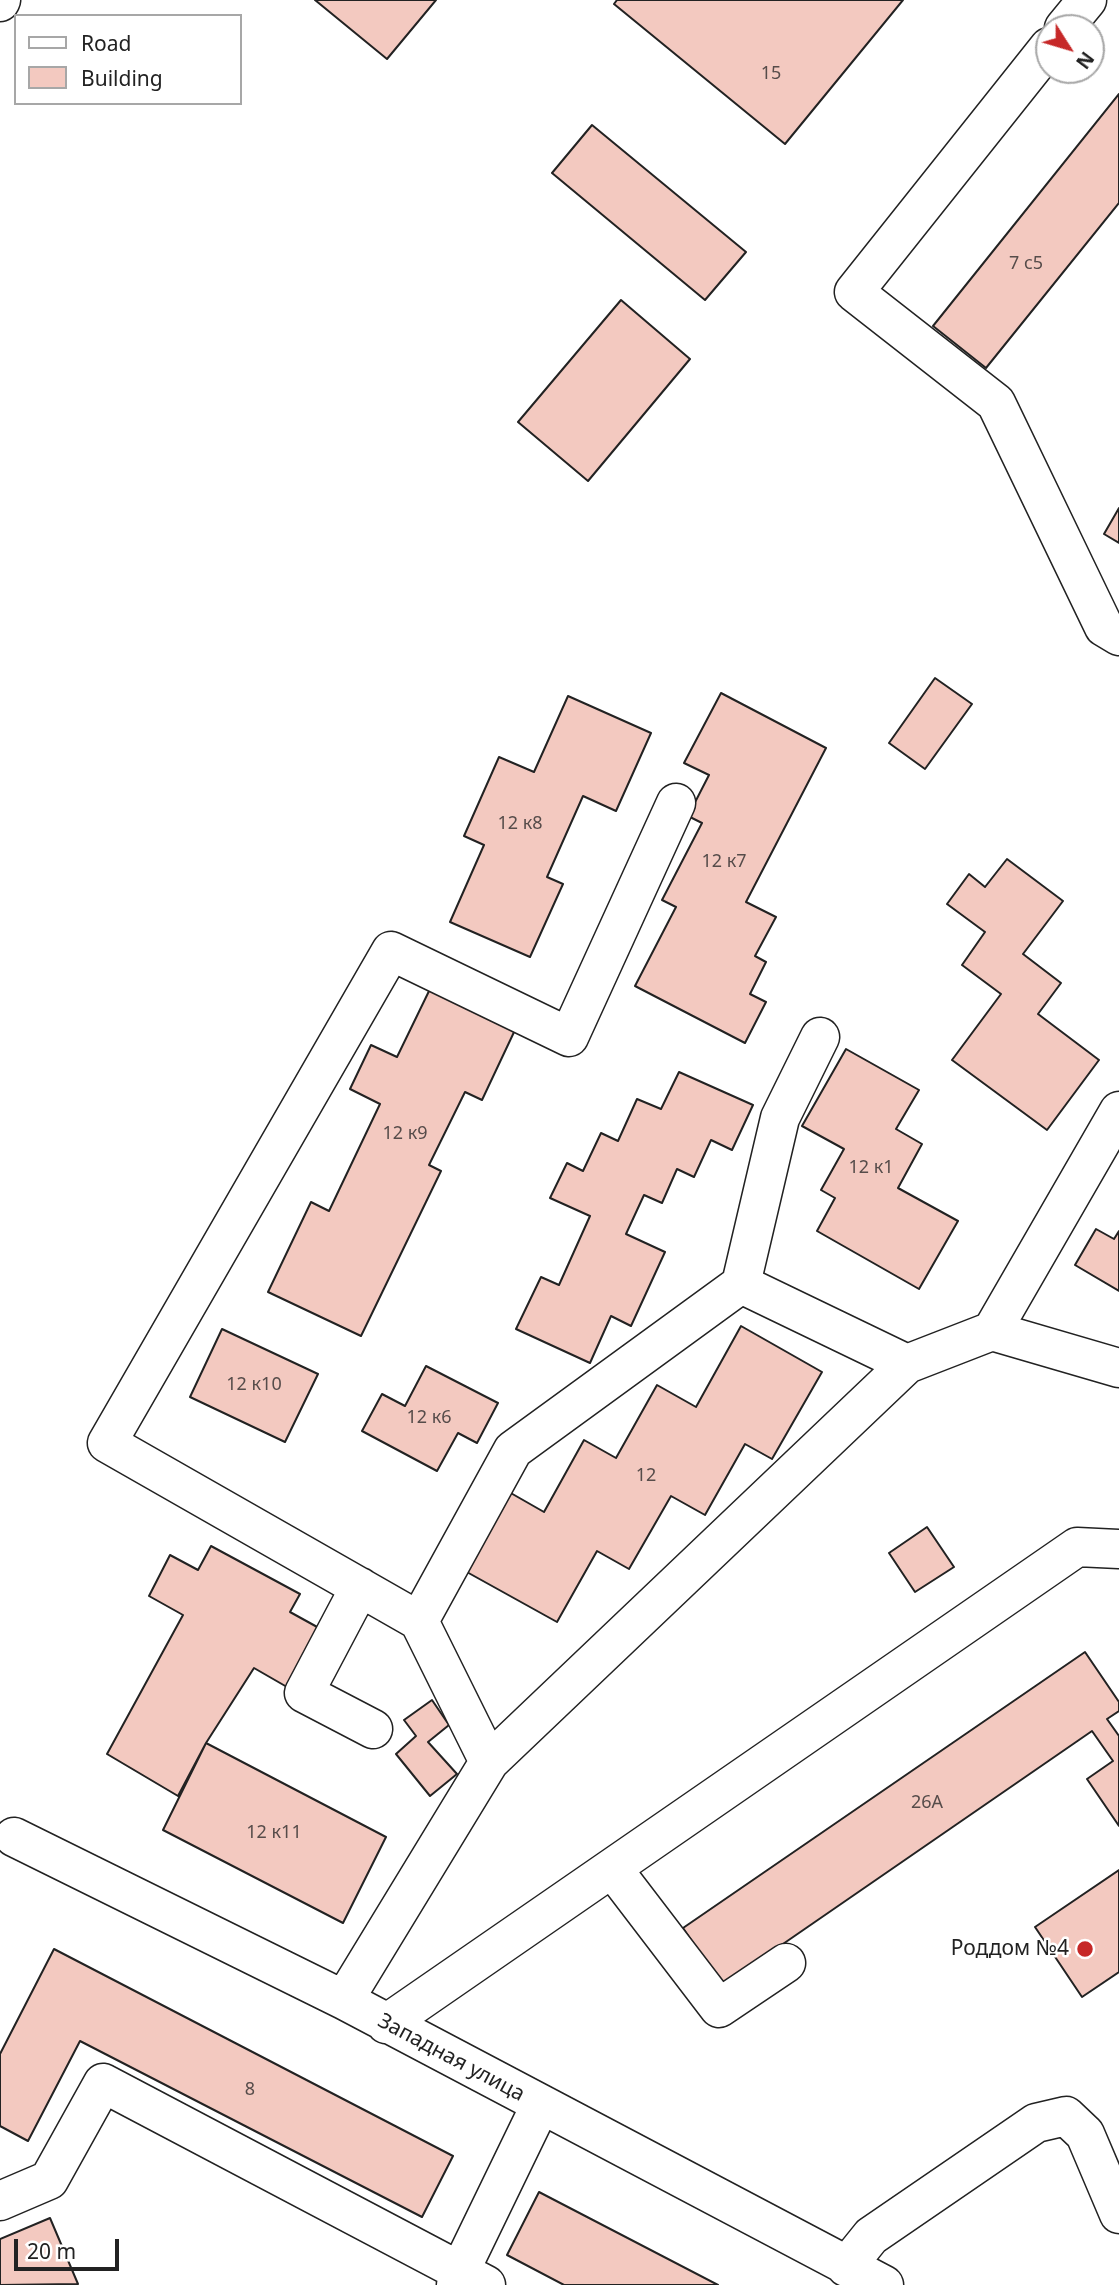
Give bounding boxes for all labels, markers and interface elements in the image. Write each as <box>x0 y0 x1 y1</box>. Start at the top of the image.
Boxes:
legend <box>14 14 242 105</box>
north arrow <box>1035 14 1105 84</box>
text: Road <box>81 29 131 57</box>
text: N <box>1070 46 1100 74</box>
house number: 15 <box>761 63 781 85</box>
text: Building <box>81 64 163 92</box>
house number: 7 с5 <box>1009 253 1043 275</box>
house number: 12 к8 <box>497 813 543 835</box>
house number: 12 к7 <box>701 851 747 873</box>
house number: 12 к9 <box>382 1123 428 1145</box>
house number: 12 к1 <box>848 1157 894 1179</box>
house number: 12 к10 <box>226 1374 282 1396</box>
house number: 12 к6 <box>406 1407 452 1429</box>
house number: 12 <box>636 1465 656 1487</box>
house number: 26А <box>911 1792 943 1814</box>
house number: 12 к11 <box>246 1822 302 1844</box>
place label: Роддом №4 <box>951 1936 1069 1962</box>
marker: Роддом №4 <box>1075 1939 1095 1959</box>
street label: Западная улица <box>373 2009 529 2107</box>
house number: 8 <box>245 2079 255 2101</box>
scale bar <box>18 2226 122 2270</box>
text: 20 m <box>27 2237 76 2265</box>

